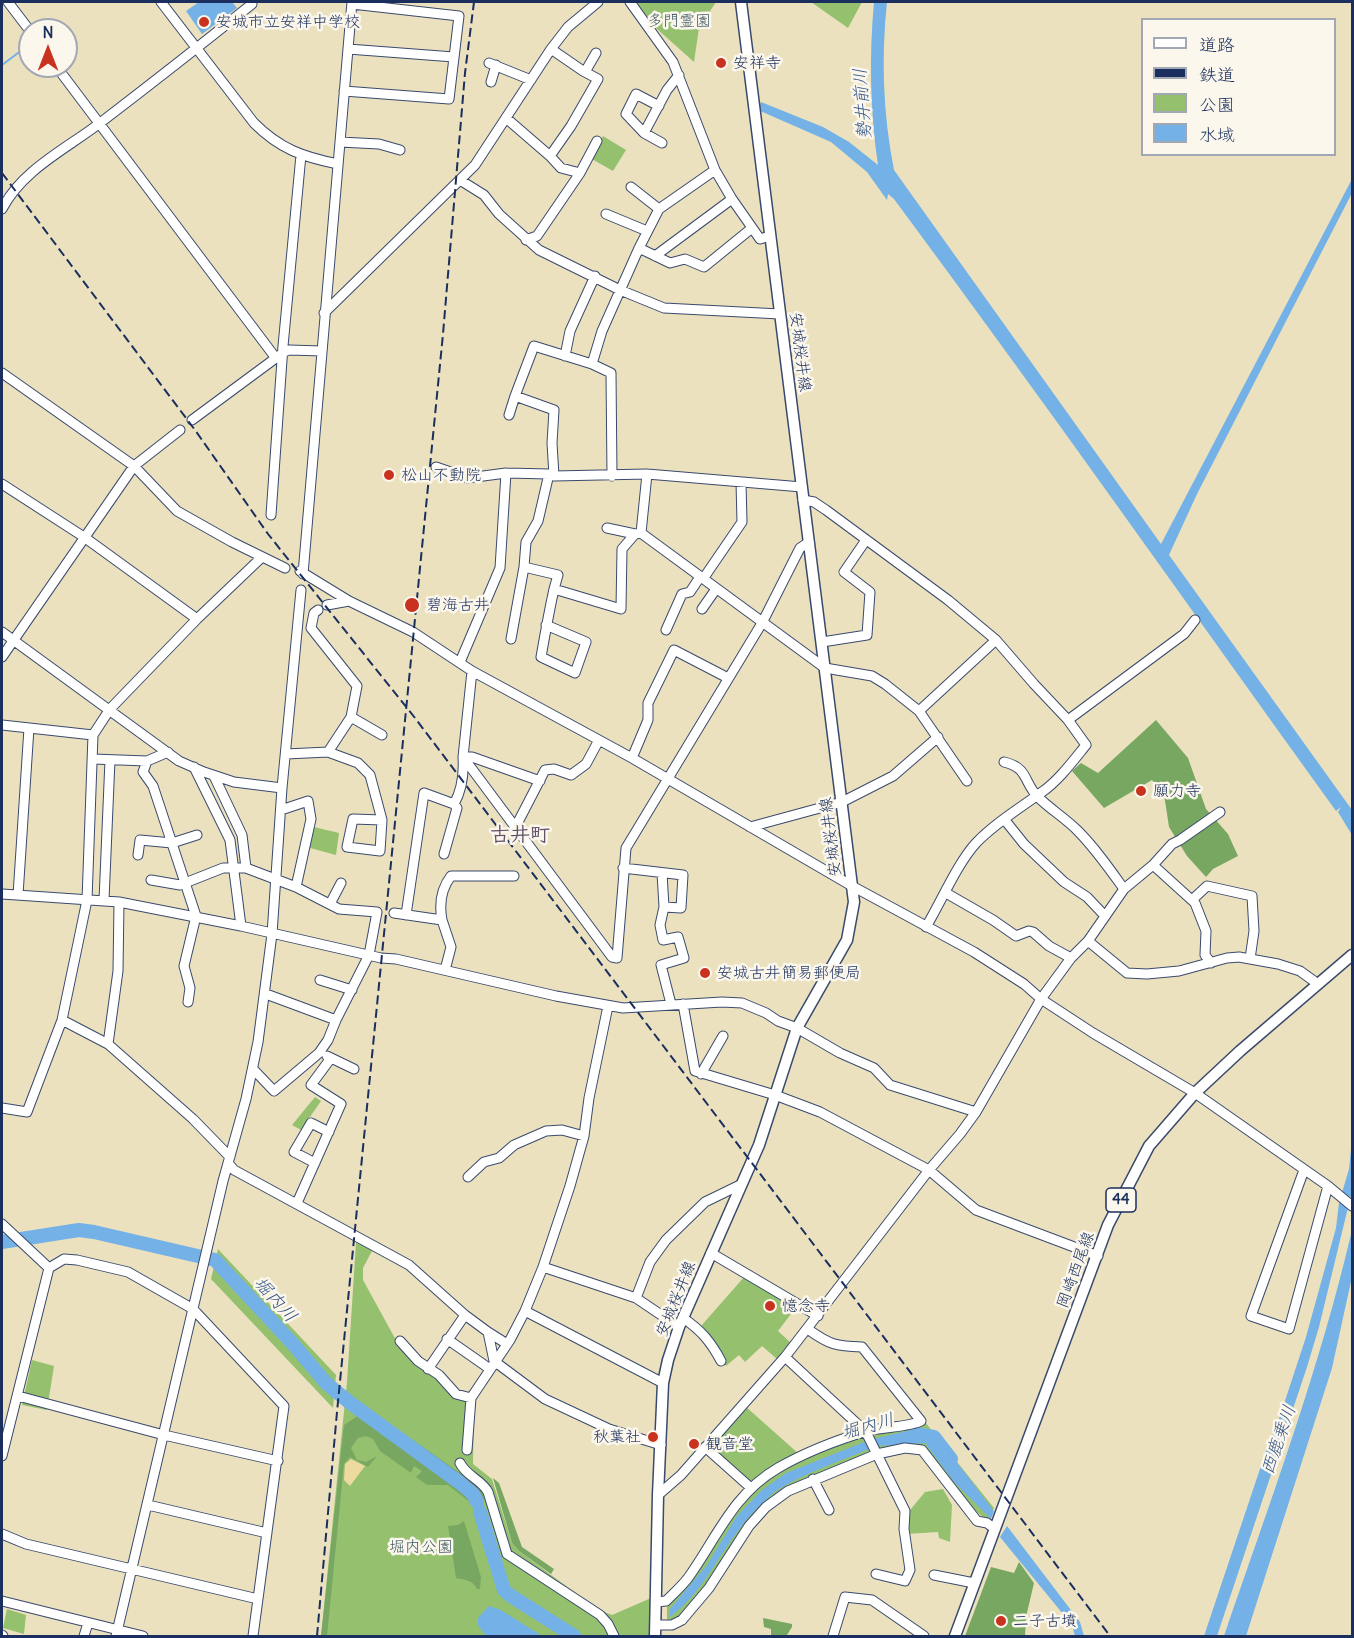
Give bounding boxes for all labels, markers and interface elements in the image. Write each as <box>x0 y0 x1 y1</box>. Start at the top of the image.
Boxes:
park label: 多門霊園 <box>647 11 711 31</box>
place label: 安城市立安祥中学校 <box>216 12 360 32</box>
marker: 安城市立安祥中学校 <box>197 15 211 29</box>
north arrow <box>18 18 78 78</box>
legend <box>1141 18 1336 156</box>
text: N <box>42 22 54 42</box>
text: 道路 <box>1199 33 1235 56</box>
place label: 安祥寺 <box>733 53 781 73</box>
marker: 安祥寺 <box>714 56 728 70</box>
text: 鉄道 <box>1199 63 1235 86</box>
water label: 勢井前川 <box>850 67 876 141</box>
text: 公園 <box>1199 93 1235 116</box>
text: 水域 <box>1199 123 1235 146</box>
street label: 安城桜井線 <box>786 311 814 393</box>
place label: 松山不動院 <box>401 465 481 485</box>
marker: 松山不動院 <box>382 468 396 482</box>
place label: 碧海古井 <box>426 595 490 615</box>
marker: 碧海古井 <box>403 596 421 614</box>
place label: 願力寺 <box>1153 781 1201 801</box>
marker: 願力寺 <box>1134 784 1148 798</box>
street label: 安城桜井線 <box>817 796 845 878</box>
district label: 古井町 <box>490 823 550 847</box>
place label: 安城古井簡易郵便局 <box>717 963 861 983</box>
marker: 安城古井簡易郵便局 <box>698 966 712 980</box>
road number: 44 <box>1106 1188 1136 1212</box>
street label: 岡崎西尾線 <box>1053 1229 1099 1311</box>
street label: 安城桜井線 <box>652 1258 700 1340</box>
water label: 堀内川 <box>249 1273 301 1327</box>
place label: 憶念寺 <box>782 1296 830 1316</box>
marker: 憶念寺 <box>763 1299 777 1313</box>
water label: 西鹿乗川 <box>1257 1402 1301 1478</box>
water label: 堀内川 <box>839 1409 897 1445</box>
place label: 秋葉社 <box>593 1427 641 1447</box>
marker: 秋葉社 <box>646 1430 660 1444</box>
place label: 観音堂 <box>706 1434 754 1454</box>
marker: 観音堂 <box>687 1437 701 1451</box>
park label: 堀内公園 <box>389 1537 453 1557</box>
place label: 二子古墳 <box>1013 1611 1077 1631</box>
marker: 二子古墳 <box>994 1614 1008 1628</box>

